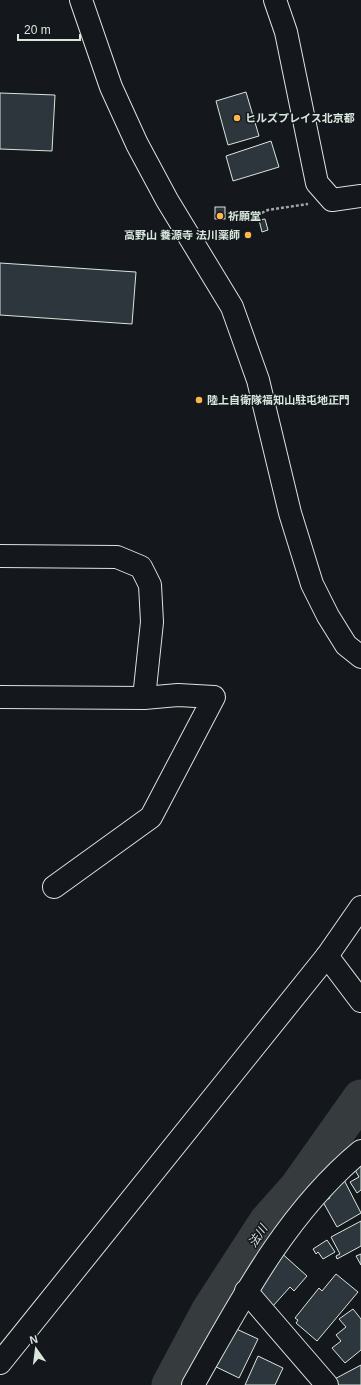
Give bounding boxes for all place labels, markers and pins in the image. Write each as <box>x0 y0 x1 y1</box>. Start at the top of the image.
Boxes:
place label: ヒルズプレイス北京都 <box>245 112 355 124</box>
marker: ヒルズプレイス北京都 <box>232 113 242 123</box>
place label: 祈願堂 <box>228 210 261 222</box>
marker: 祈願堂 <box>215 211 225 221</box>
place label: 高野山 養源寺 法川薬師 <box>124 229 240 241</box>
marker: 高野山 養源寺 法川薬師 <box>243 230 253 240</box>
place label: 陸上自衛隊福知山駐屯地正門 <box>207 394 350 406</box>
marker: 陸上自衛隊福知山駐屯地正門 <box>194 395 204 405</box>

